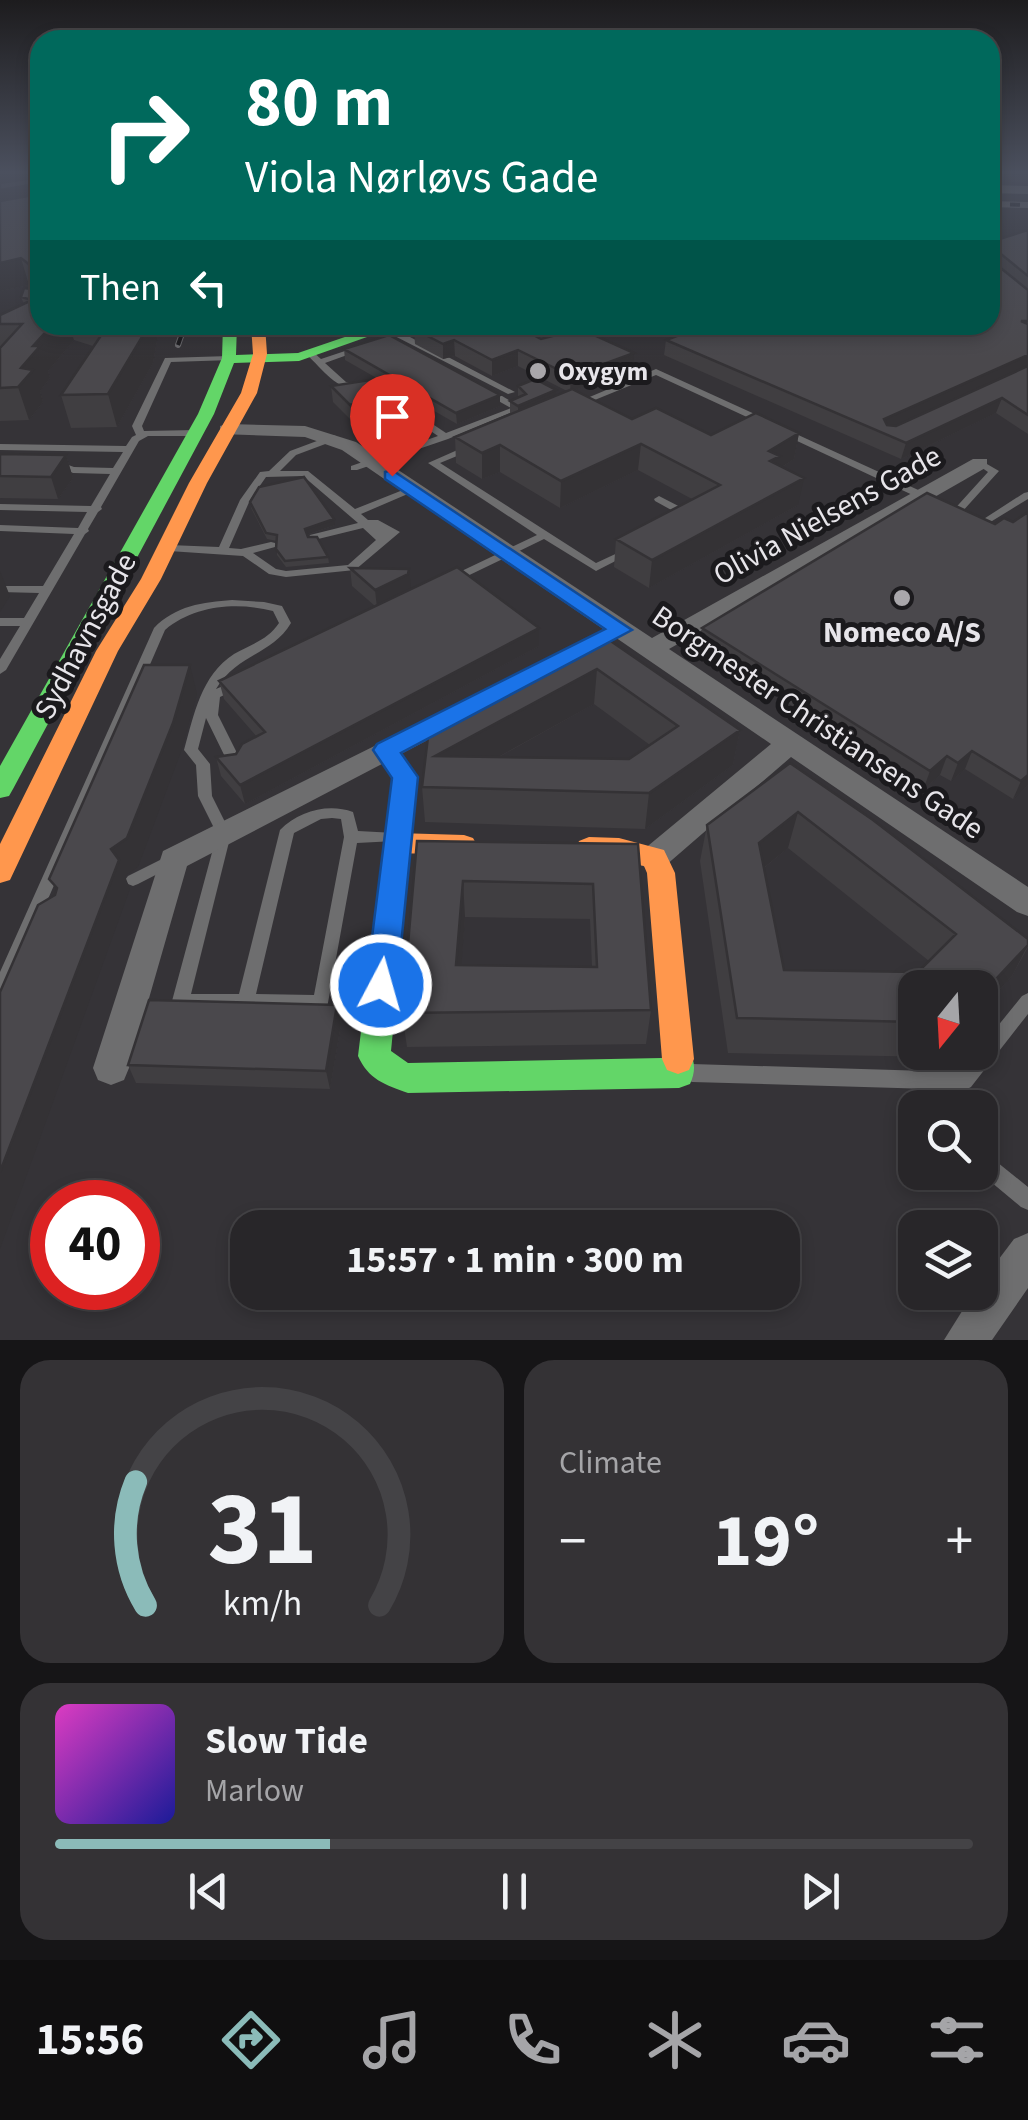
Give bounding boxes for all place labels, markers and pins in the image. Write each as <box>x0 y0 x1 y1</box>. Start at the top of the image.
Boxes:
place label: Oxygym <box>558 354 648 390</box>
marker: Oxygym <box>527 360 549 382</box>
pin <box>350 374 435 477</box>
marker: Nomeco A/S <box>891 587 913 609</box>
place label: Nomeco A/S <box>823 611 981 654</box>

